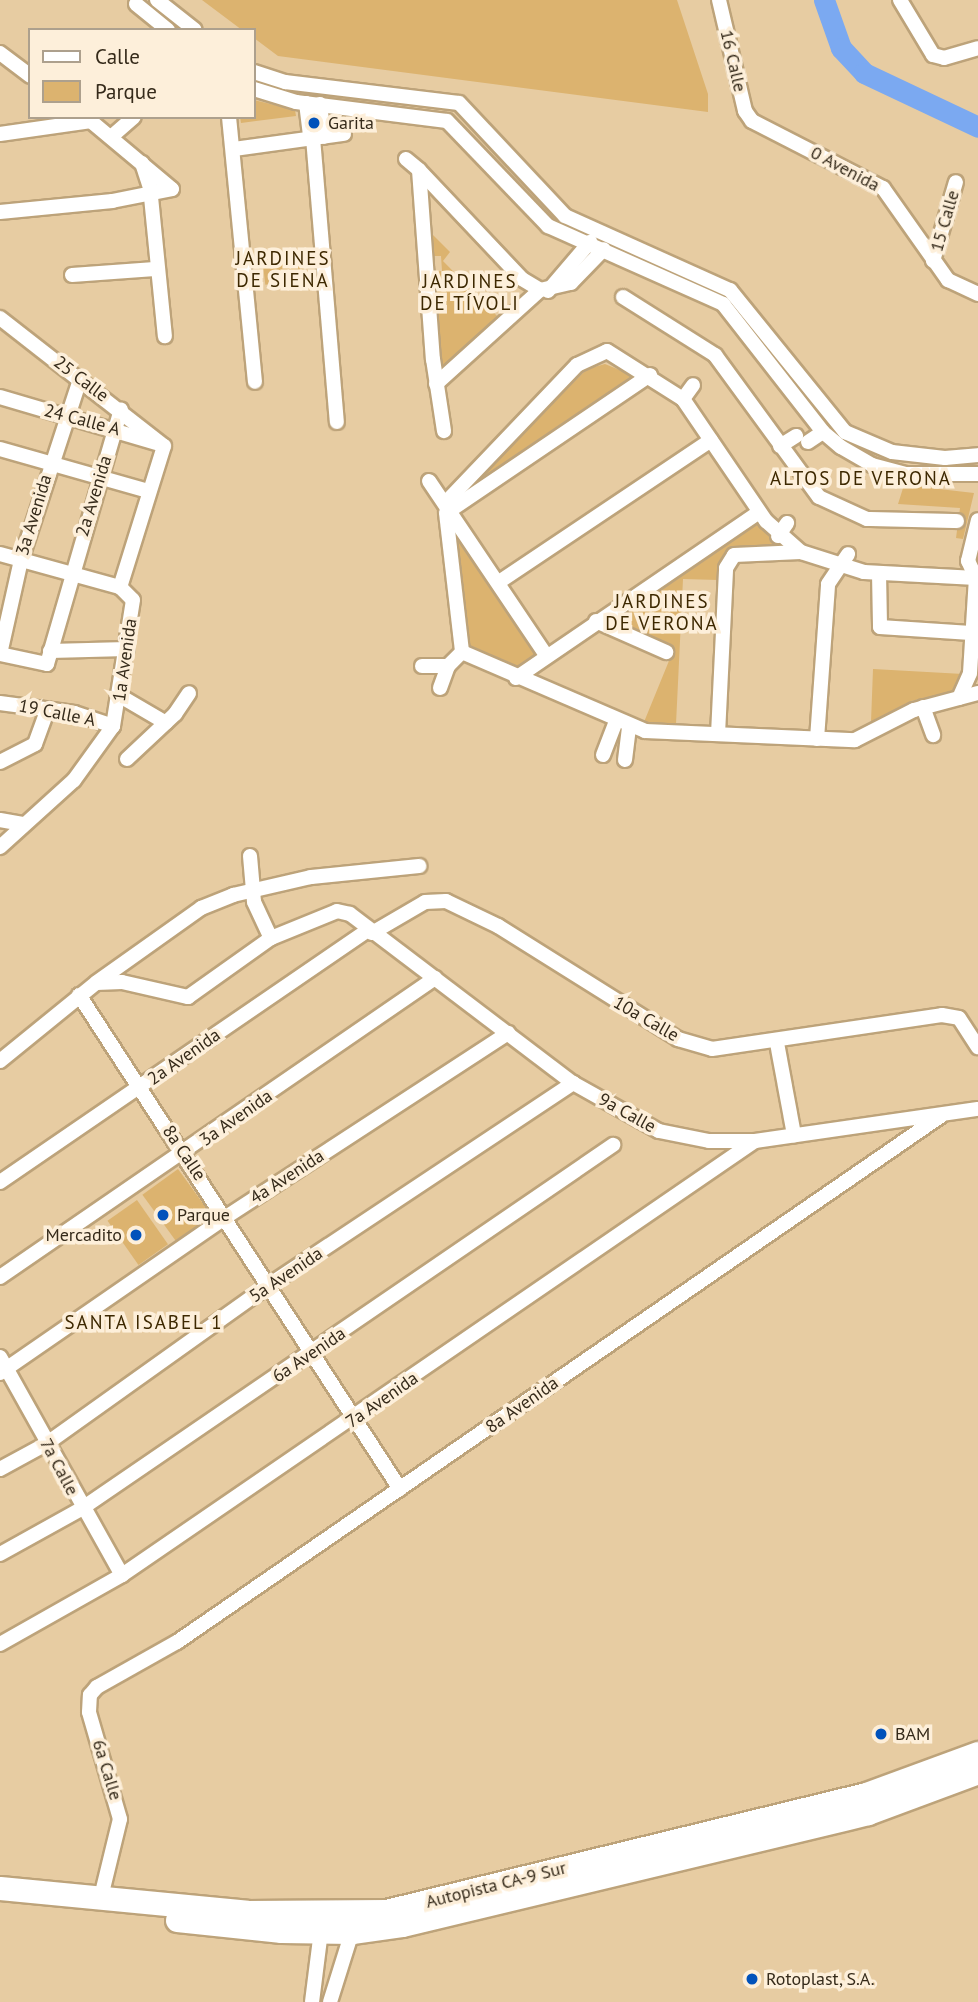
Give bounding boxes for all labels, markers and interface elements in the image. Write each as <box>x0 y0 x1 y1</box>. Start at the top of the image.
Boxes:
legend <box>28 28 256 119</box>
street label: 16 Calle <box>715 28 751 94</box>
text: Calle <box>95 43 140 70</box>
text: Parque <box>95 78 157 105</box>
place label: Garita <box>328 112 374 134</box>
marker: Garita <box>306 115 322 131</box>
street label: 0 Avenida <box>807 142 883 196</box>
street label: 15 Calle <box>926 188 964 254</box>
district label: JARDINES DE SIENA <box>237 248 329 292</box>
district label: JARDINES DE TÍVOLI <box>421 271 519 315</box>
street label: 25 Calle <box>49 351 113 407</box>
street label: 24 Calle A <box>41 399 123 441</box>
street label: 2a Avenida <box>71 453 117 539</box>
district label: ALTOS DE VERONA <box>772 468 950 490</box>
street label: 3a Avenida <box>11 472 57 558</box>
district label: JARDINES DE VERONA <box>606 591 718 635</box>
street label: 1a Avenida <box>108 617 142 703</box>
street label: 19 Calle A <box>16 695 98 731</box>
street label: 10a Calle <box>609 992 683 1046</box>
street label: 2a Avenida <box>143 1024 225 1090</box>
street label: 3a Avenida <box>195 1085 277 1151</box>
street label: 9a Calle <box>595 1089 659 1137</box>
street label: 8a Calle <box>158 1121 210 1185</box>
street label: 4a Avenida <box>246 1145 328 1209</box>
place label: Parque <box>177 1204 230 1226</box>
marker: Parque <box>155 1207 171 1223</box>
place label: Mercadito <box>45 1224 122 1246</box>
marker: Mercadito <box>128 1227 144 1243</box>
street label: 5a Avenida <box>245 1242 327 1308</box>
district label: SANTA ISABEL 1 <box>65 1312 223 1334</box>
street label: 6a Avenida <box>268 1322 350 1388</box>
street label: 7a Avenida <box>342 1367 422 1433</box>
street label: 8a Avenida <box>481 1372 563 1438</box>
street label: 7a Calle <box>35 1435 83 1499</box>
place label: BAM <box>895 1723 930 1745</box>
marker: BAM <box>873 1726 889 1742</box>
street label: 6a Calle <box>88 1737 126 1803</box>
street label: Autopista CA-9 Sur <box>424 1857 568 1913</box>
place label: Rotoplast, S.A. <box>766 1968 876 1990</box>
marker: Rotoplast, S.A. <box>744 1971 760 1987</box>

